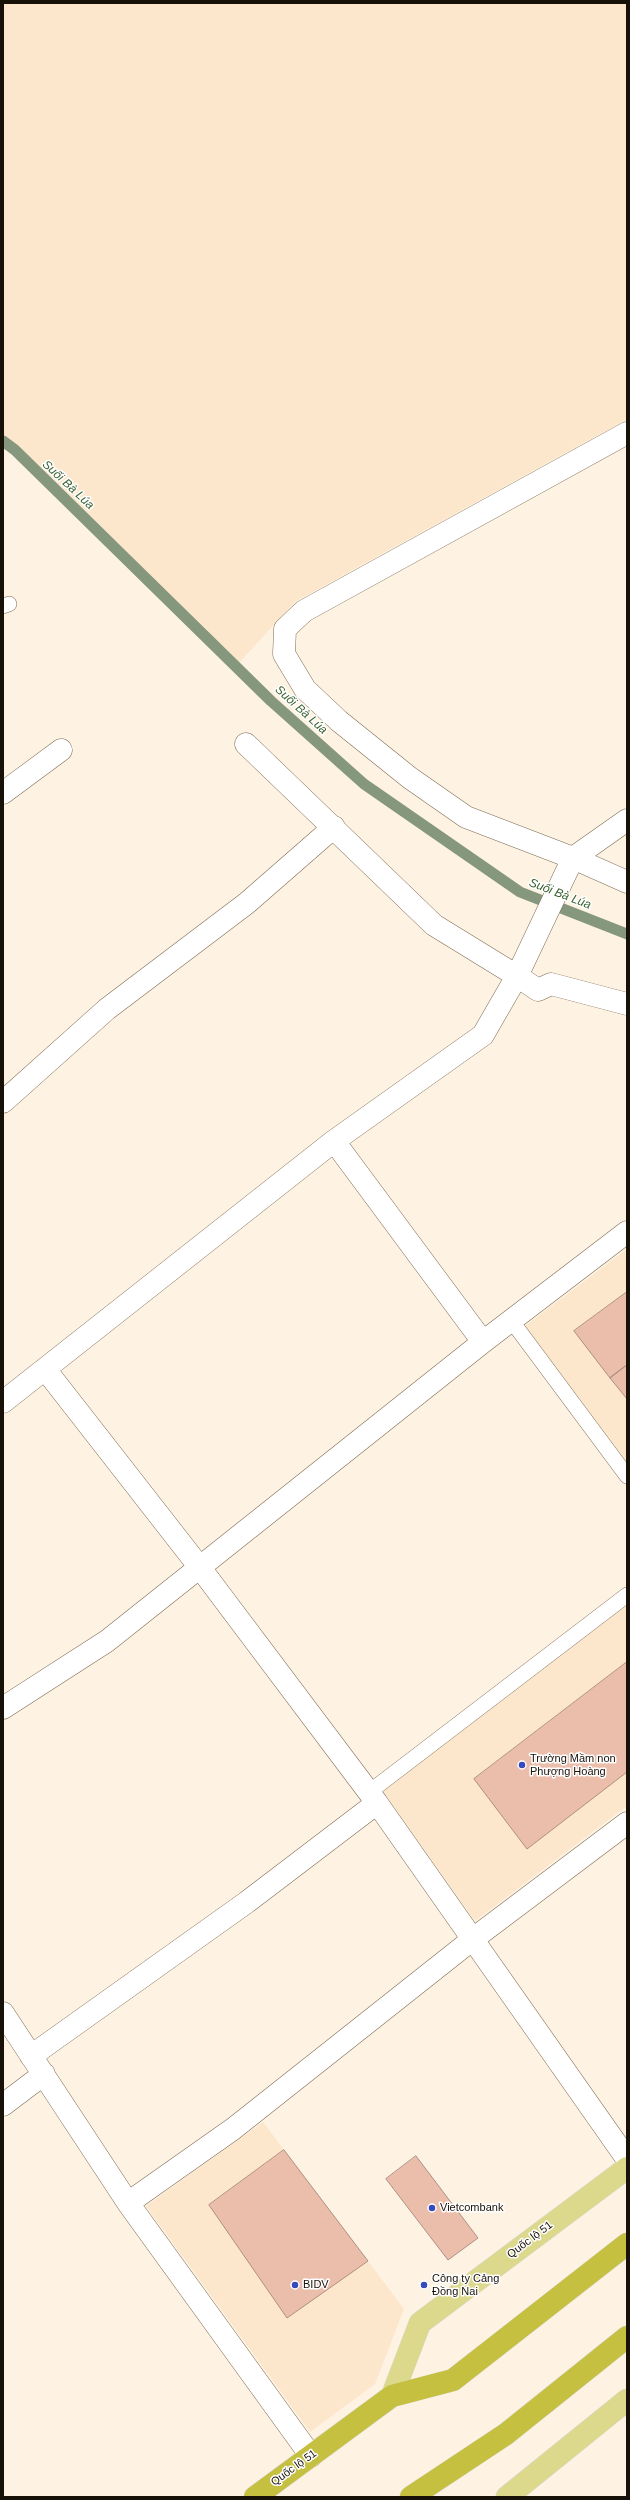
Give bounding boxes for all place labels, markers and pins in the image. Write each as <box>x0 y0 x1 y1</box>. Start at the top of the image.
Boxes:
place label: Trường Mầm non Phượng Hoàng <box>530 1752 616 1778</box>
marker: Trường Mầm non Phượng Hoàng <box>517 1760 527 1770</box>
place label: Vietcombank <box>440 2201 503 2215</box>
marker: Vietcombank <box>427 2203 437 2213</box>
place label: Công ty Cảng Đồng Nai <box>432 2272 499 2298</box>
place label: BIDV <box>303 2278 329 2292</box>
marker: BIDV <box>290 2280 300 2290</box>
marker: Công ty Cảng Đồng Nai <box>419 2280 429 2290</box>

